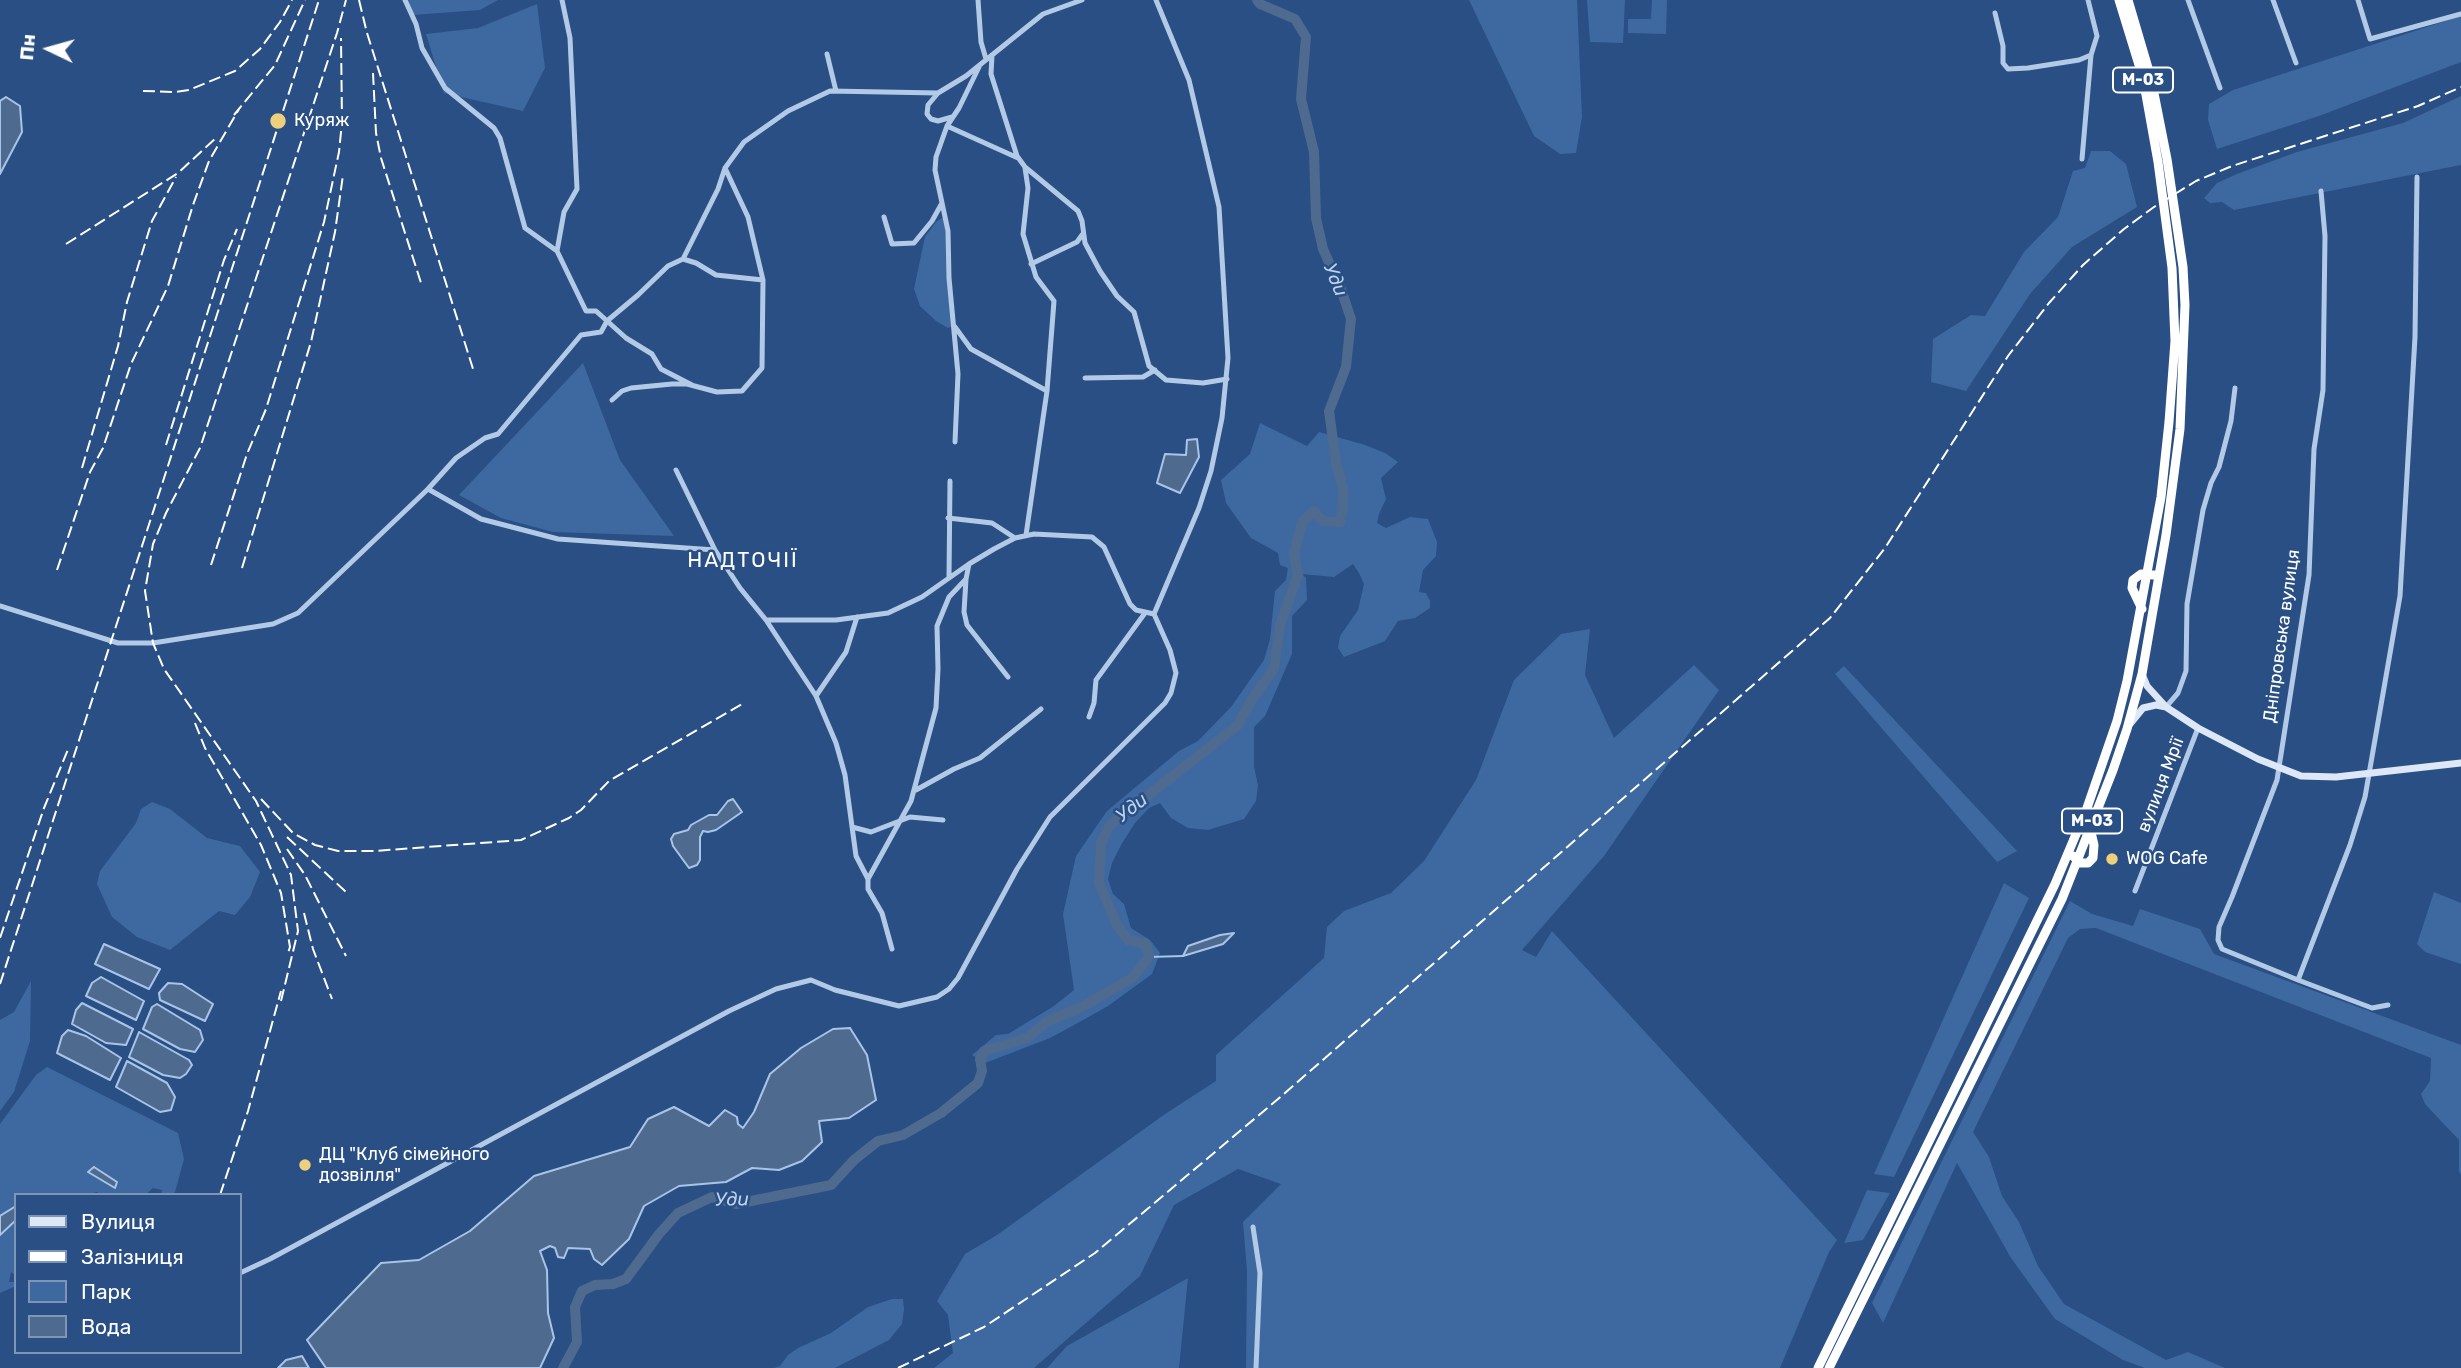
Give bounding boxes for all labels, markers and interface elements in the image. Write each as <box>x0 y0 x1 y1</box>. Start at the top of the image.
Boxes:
north arrow <box>14 14 84 84</box>
text: Пн <box>15 33 40 61</box>
road number: М-03 <box>2113 68 2173 92</box>
place label: Куряж <box>294 110 349 132</box>
marker: Куряж <box>268 111 288 131</box>
water label: Уди <box>1318 260 1352 300</box>
district label: НАДТОЧІЇ <box>688 548 798 574</box>
street label: Дніпровська вулиця <box>2259 548 2305 724</box>
street label: вулиця Мрії <box>2133 735 2189 835</box>
water label: Уди <box>1112 789 1152 827</box>
road number: М-03 <box>2062 808 2122 834</box>
place label: WOG Cafe <box>2126 848 2208 870</box>
marker: WOG Cafe <box>2104 851 2120 867</box>
place label: ДЦ "Клуб сімейного дозвілля" <box>319 1144 490 1186</box>
marker: ДЦ "Клуб сімейного дозвілля" <box>297 1157 313 1173</box>
water label: Уди <box>715 1188 749 1212</box>
legend <box>14 1193 242 1354</box>
text: Вулиця <box>81 1209 155 1234</box>
text: Залізниця <box>81 1244 184 1269</box>
text: Парк <box>81 1279 131 1304</box>
text: Вода <box>81 1314 131 1339</box>

